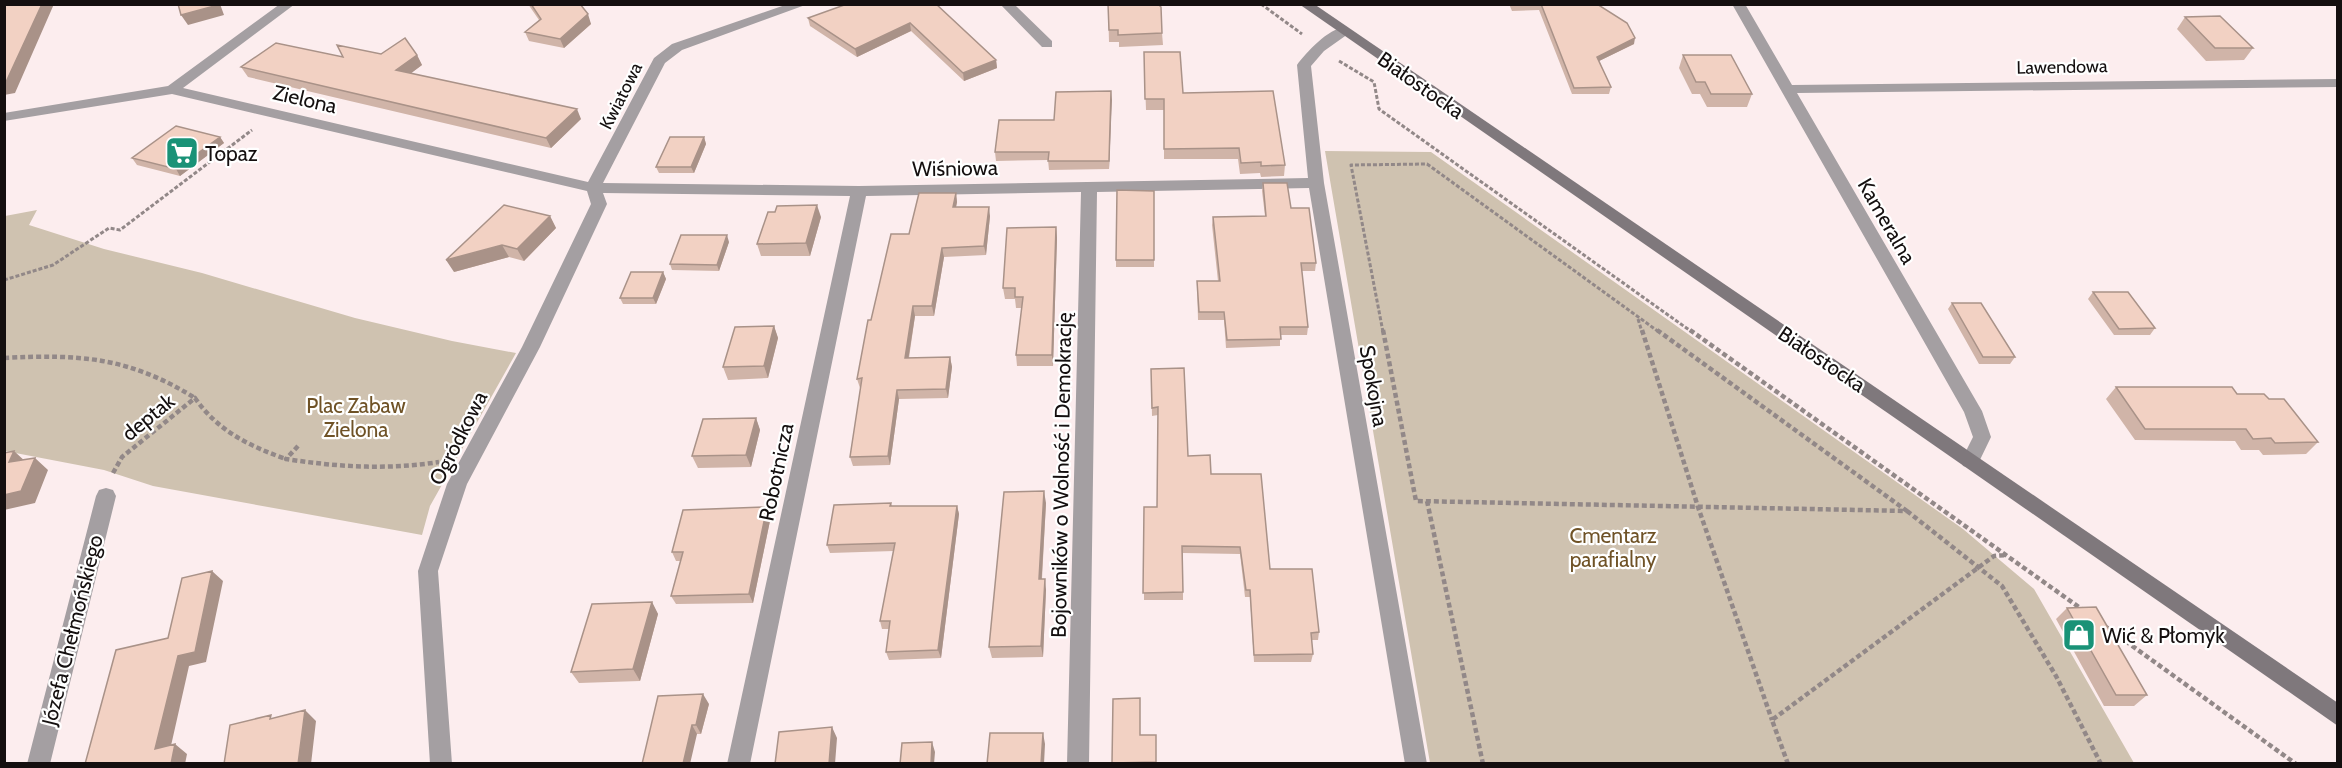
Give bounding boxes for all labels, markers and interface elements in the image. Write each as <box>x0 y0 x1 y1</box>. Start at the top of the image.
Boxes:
street label: Białostocka <box>1373 46 1469 124</box>
street label: Lawendowa <box>2016 55 2108 79</box>
street label: Kwiatowa <box>595 59 647 133</box>
street label: Zielona <box>271 80 339 118</box>
supermarket icon: Topaz <box>164 135 200 171</box>
place label: Topaz <box>205 141 258 166</box>
street label: Wiśniowa <box>912 155 998 181</box>
street label: Kameralna <box>1853 174 1921 268</box>
street label: Bojowników o Wolność i Demokrację <box>1046 312 1077 638</box>
street label: Białostocka <box>1774 321 1870 397</box>
street label: Spokojna <box>1354 343 1393 429</box>
street label: Ogródkowa <box>424 387 492 489</box>
street label: deptak <box>117 388 180 446</box>
park label: Plac Zabaw Zielona <box>306 393 406 442</box>
street label: Robotnicza <box>753 421 799 523</box>
park label: Cmentarz parafialny <box>1569 523 1657 572</box>
street label: Józefa Chełmońskiego <box>36 532 108 729</box>
shop icon: Wić & Płomyk <box>2061 617 2097 653</box>
place label: Wić & Płomyk <box>2102 623 2225 648</box>

